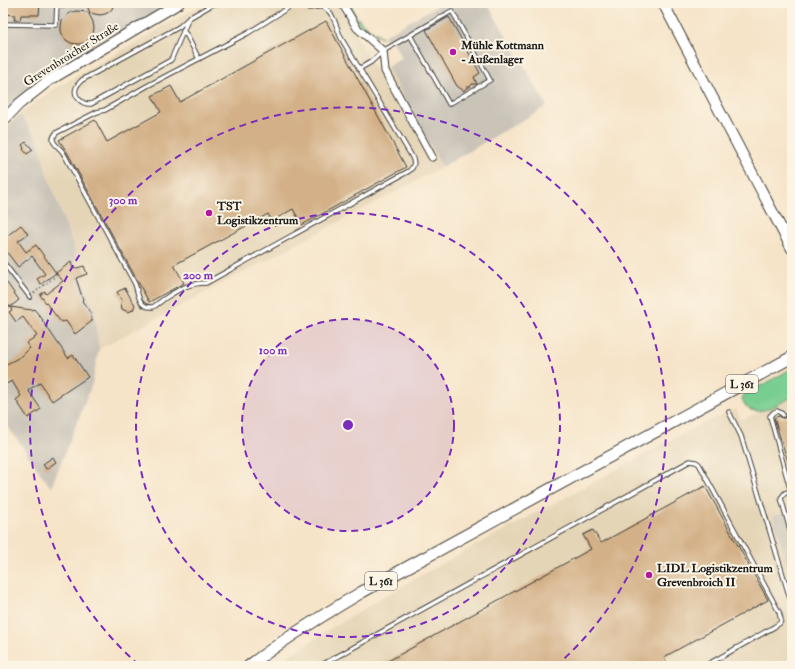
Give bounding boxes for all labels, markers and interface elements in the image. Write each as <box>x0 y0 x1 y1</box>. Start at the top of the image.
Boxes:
street label: Grevenbroicher Straße <box>21 19 122 90</box>
place label: Mühle Kottmann - Außenlager <box>460 38 545 67</box>
marker: Mühle Kottmann - Außenlager <box>448 47 458 57</box>
text: 300 m <box>109 193 138 208</box>
place label: TST Logistikzentrum <box>216 199 299 228</box>
marker: TST Logistikzentrum <box>204 208 214 218</box>
text: 200 m <box>183 268 214 283</box>
text: 100 m <box>259 343 288 358</box>
road number: L 361 <box>726 375 758 393</box>
centre of rings <box>341 418 355 432</box>
place label: LIDL Logistikzentrum Grevenbroich II <box>657 561 774 590</box>
marker: LIDL Logistikzentrum Grevenbroich II <box>644 570 654 580</box>
road number: L 361 <box>365 572 397 590</box>

